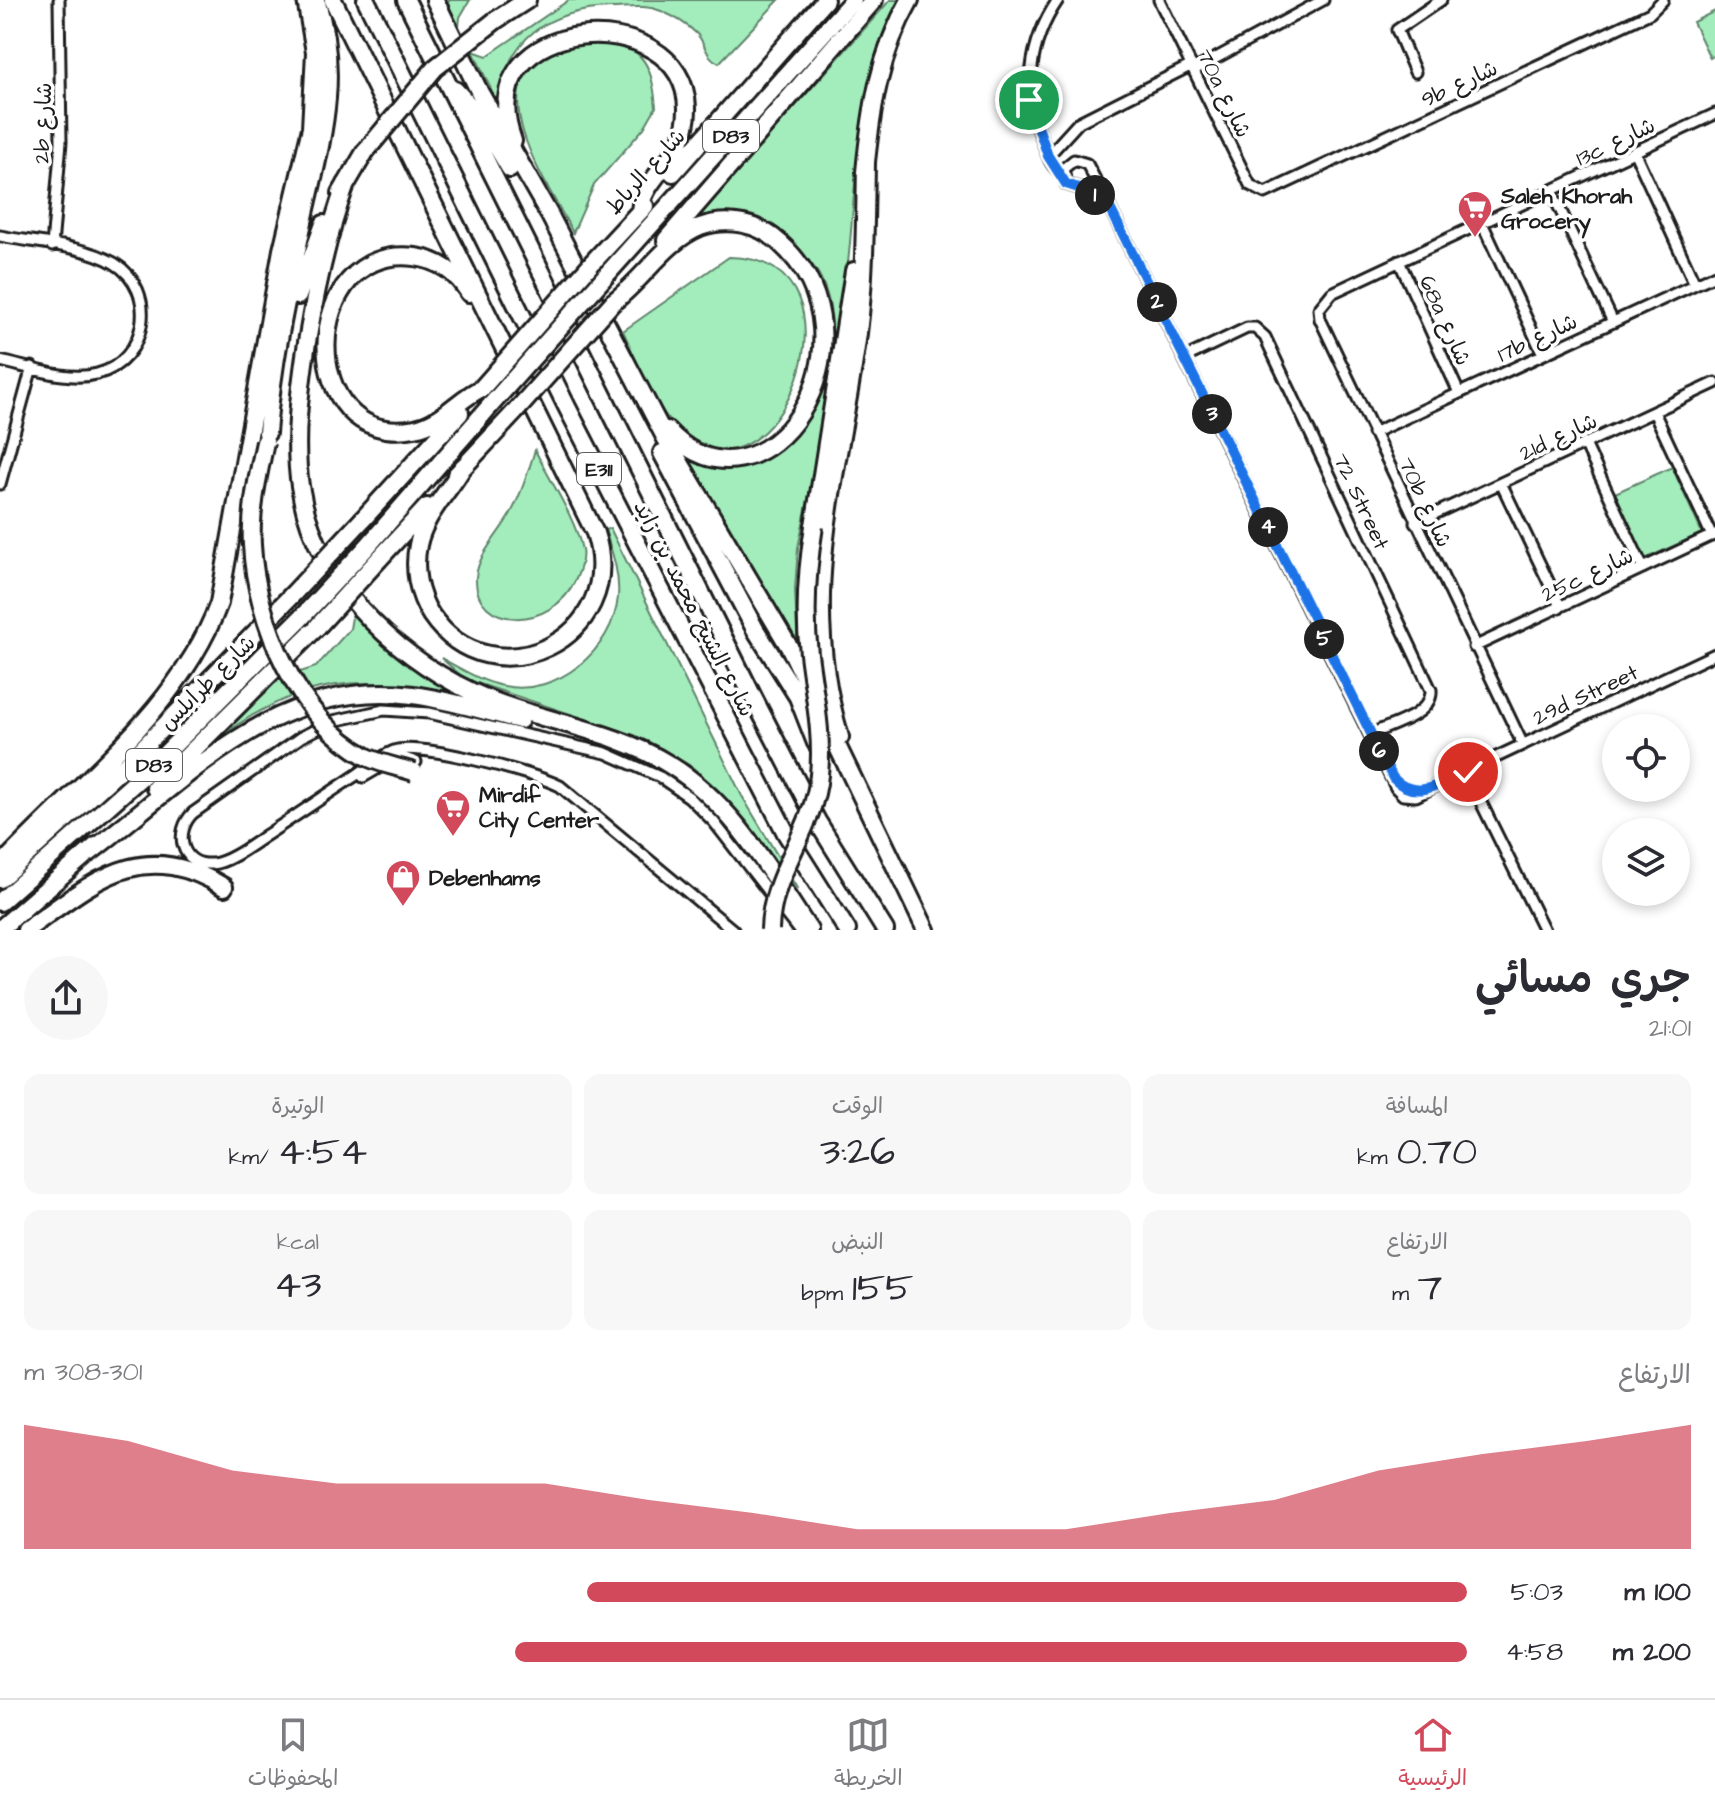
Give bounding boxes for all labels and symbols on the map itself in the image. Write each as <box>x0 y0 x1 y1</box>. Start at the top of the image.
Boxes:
street label: 70a شارع <box>1189 44 1258 143</box>
street label: 9b شارع <box>1416 53 1503 116</box>
pin <box>995 66 1063 134</box>
street label: 2b شارع <box>27 82 60 164</box>
street label: 13c شارع <box>1571 110 1660 174</box>
road number: D83 <box>703 120 759 152</box>
street label: شارع الرباط <box>599 122 693 222</box>
pin: 1 <box>1075 175 1115 215</box>
place label: Saleh Khorah Grocery <box>1500 181 1633 239</box>
supermarket icon: Saleh Khorah Grocery <box>1456 189 1494 239</box>
street label: 68a شارع <box>1411 271 1478 371</box>
pin: 2 <box>1137 282 1177 322</box>
street label: 17b شارع <box>1493 306 1583 370</box>
pin: 3 <box>1192 394 1232 434</box>
street label: 21d شارع <box>1514 406 1603 469</box>
street label: 72 Street <box>1325 448 1396 555</box>
street label: 70b شارع <box>1390 452 1459 553</box>
road number: E311 <box>577 453 621 485</box>
street label: شارع الشيخ محمد بن زايد <box>626 495 762 722</box>
pin: 4 <box>1248 507 1288 547</box>
street label: 25c شارع <box>1536 540 1639 610</box>
pin: 5 <box>1304 619 1344 659</box>
street label: شارع طرابلس <box>153 628 263 738</box>
street label: 29d Street <box>1528 657 1644 733</box>
pin: 6 <box>1359 731 1399 771</box>
pin <box>1434 738 1502 806</box>
road number: D83 <box>126 749 182 781</box>
place label: Mirdif City Center <box>479 780 600 838</box>
supermarket icon: Mirdif City Center <box>434 788 472 838</box>
shop icon: Debenhams <box>384 858 422 908</box>
place label: Debenhams <box>429 863 541 894</box>

